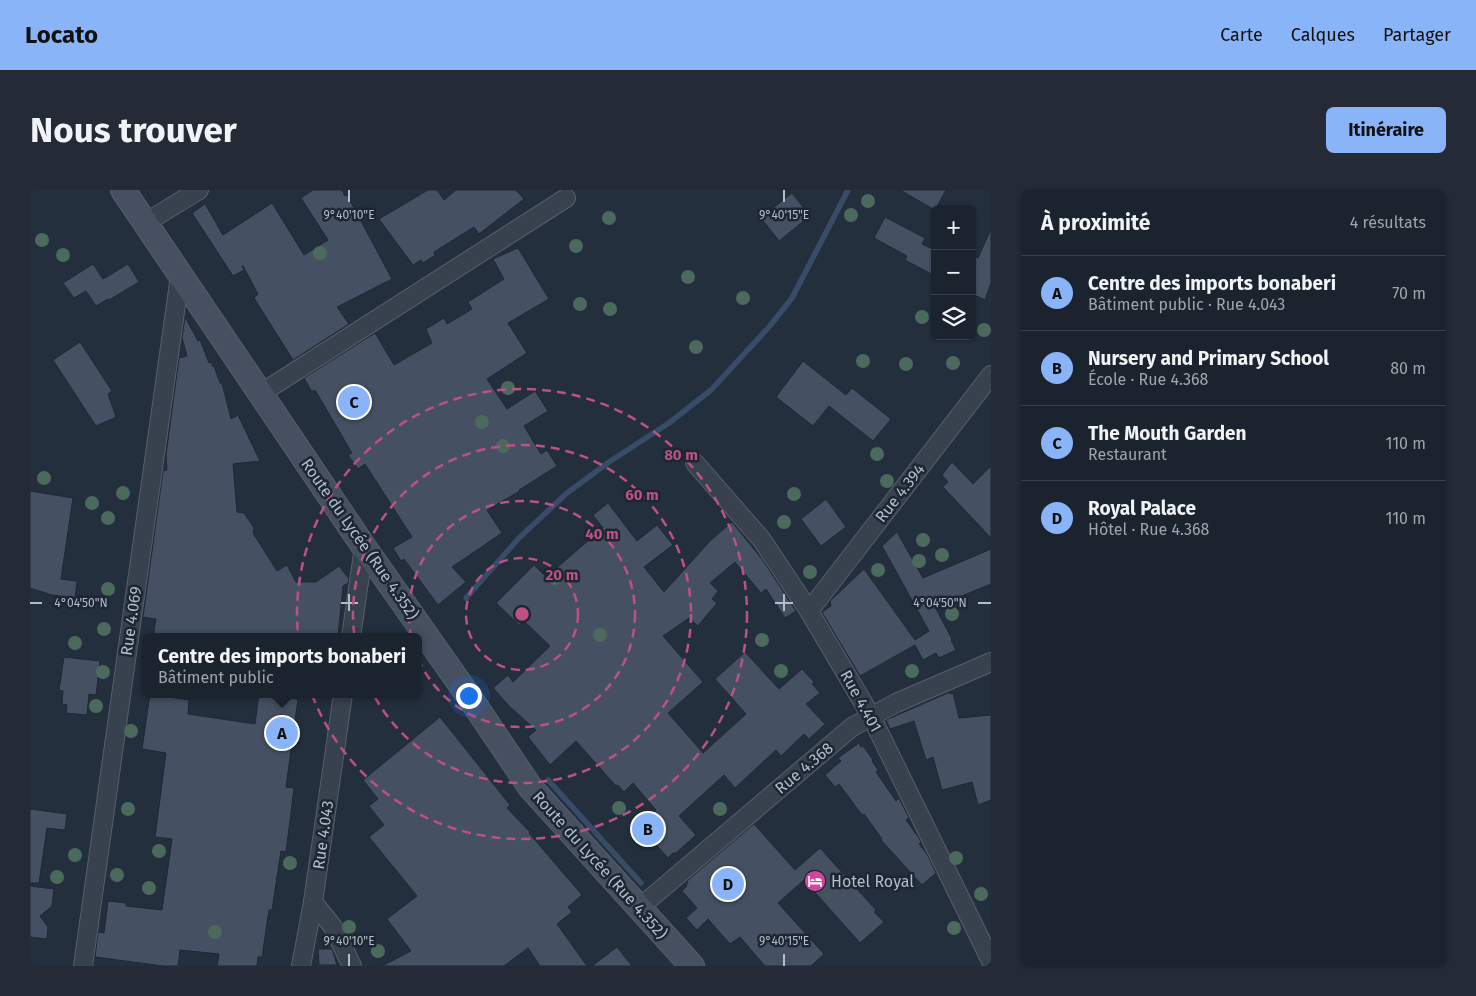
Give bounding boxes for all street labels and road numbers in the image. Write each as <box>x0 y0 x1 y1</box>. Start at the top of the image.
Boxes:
street label: Route du Lycée (Rue 4.352) <box>297 455 423 623</box>
street label: Rue 4.394 <box>871 460 929 526</box>
street label: Rue 4.069 <box>117 585 145 657</box>
street label: Rue 4.401 <box>836 667 886 735</box>
street label: Rue 4.368 <box>771 738 837 798</box>
street label: Route du Lycée (Rue 4.352) <box>529 787 671 943</box>
street label: Rue 4.043 <box>309 799 337 871</box>

